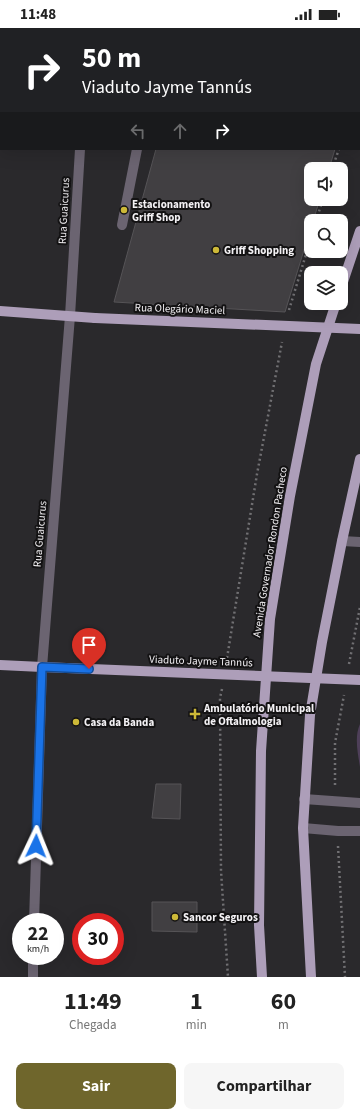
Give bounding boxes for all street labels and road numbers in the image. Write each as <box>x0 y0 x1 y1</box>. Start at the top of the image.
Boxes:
street label: Rua Guaicurus <box>55 177 73 245</box>
street label: Rua Olegário Maciel <box>134 300 226 318</box>
street label: Avenida Governador Rondon Pacheco <box>249 466 291 638</box>
street label: Rua Guaicurus <box>30 500 50 568</box>
street label: Viaduto Jayme Tannús <box>149 652 253 670</box>

